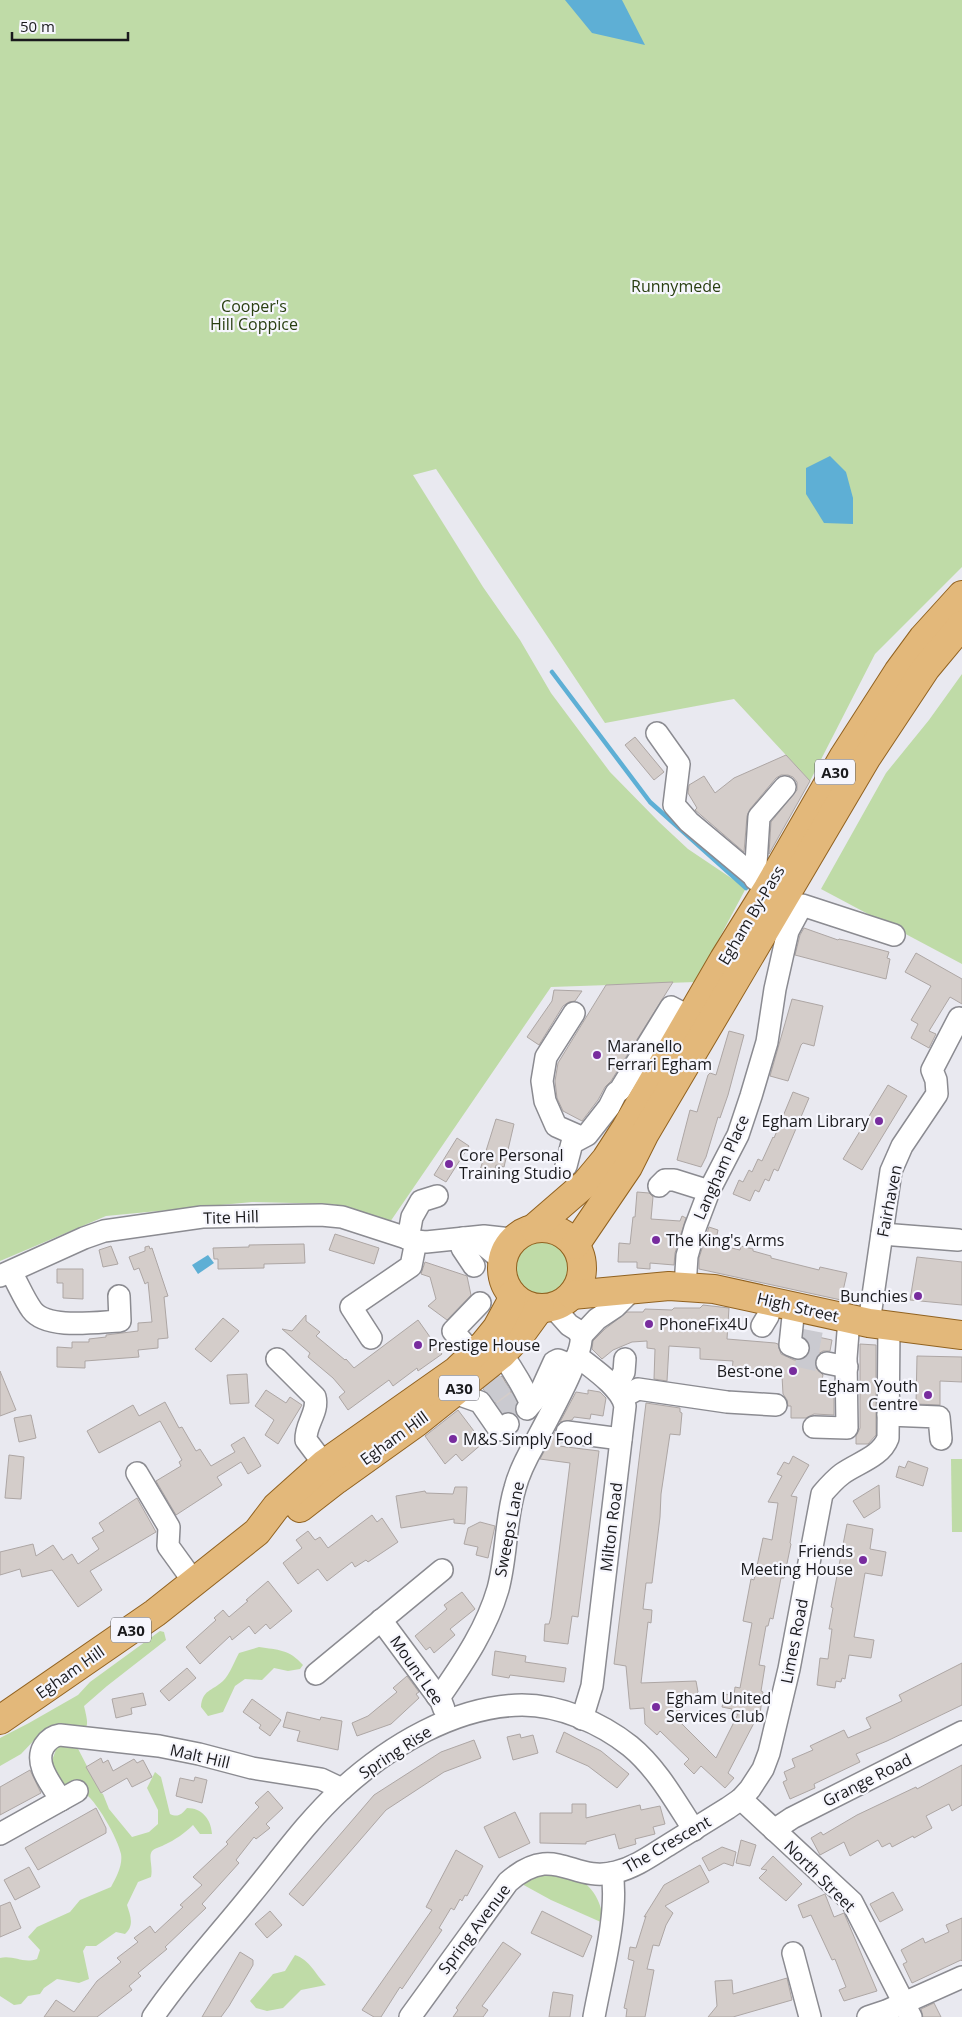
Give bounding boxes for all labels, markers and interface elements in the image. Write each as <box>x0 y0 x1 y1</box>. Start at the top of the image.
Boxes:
scale bar <box>12 10 129 42</box>
text: 50 m <box>20 16 55 36</box>
park label: Runnymede <box>631 275 721 297</box>
park label: Cooper's Hill Coppice <box>210 295 298 335</box>
road number: A30 <box>815 760 855 784</box>
street label: Egham By-Pass <box>713 861 789 969</box>
place label: Maranello Ferrari Egham <box>607 1035 712 1075</box>
marker: Maranello Ferrari Egham <box>591 1049 603 1061</box>
place label: Egham Library <box>762 1110 870 1132</box>
street label: Langham Place <box>688 1111 754 1223</box>
marker: Egham Library <box>873 1115 885 1127</box>
place label: Core Personal Training Studio <box>459 1144 572 1184</box>
marker: Core Personal Training Studio <box>443 1158 455 1170</box>
street label: Fairhaven <box>871 1163 907 1239</box>
street label: Tite Hill <box>203 1205 259 1229</box>
place label: The King's Arms <box>666 1229 784 1251</box>
marker: The King's Arms <box>650 1234 662 1246</box>
place label: Bunchies <box>840 1285 908 1307</box>
street label: High Street <box>755 1287 841 1327</box>
marker: Bunchies <box>912 1290 924 1302</box>
place label: PhoneFix4U <box>659 1313 748 1335</box>
marker: PhoneFix4U <box>643 1318 655 1330</box>
place label: Prestige House <box>428 1334 540 1356</box>
marker: Prestige House <box>412 1339 424 1351</box>
place label: Best-one <box>717 1360 783 1382</box>
marker: Best-one <box>787 1365 799 1377</box>
place label: Egham Youth Centre <box>819 1375 918 1415</box>
road number: A30 <box>439 1376 479 1400</box>
marker: Egham Youth Centre <box>922 1389 934 1401</box>
street label: Egham Hill <box>356 1406 432 1470</box>
place label: M&S Simply Food <box>463 1428 593 1450</box>
marker: M&S Simply Food <box>447 1433 459 1445</box>
street label: Sweeps Lane <box>489 1479 529 1579</box>
street label: Milton Road <box>595 1481 627 1573</box>
place label: Friends Meeting House <box>740 1540 853 1580</box>
marker: Friends Meeting House <box>857 1554 869 1566</box>
street label: Limes Road <box>775 1597 813 1685</box>
road number: A30 <box>111 1618 151 1642</box>
street label: Mount Lee <box>385 1631 449 1709</box>
street label: Egham Hill <box>31 1640 109 1704</box>
place label: Egham United Services Club <box>666 1687 771 1727</box>
marker: Egham United Services Club <box>650 1701 662 1713</box>
street label: Spring Rise <box>354 1720 436 1784</box>
street label: Malt Hill <box>168 1738 232 1774</box>
street label: Grange Road <box>819 1748 915 1812</box>
street label: The Crescent <box>619 1810 715 1878</box>
street label: North Street <box>779 1835 861 1917</box>
street label: Spring Avenue <box>433 1879 515 1979</box>

